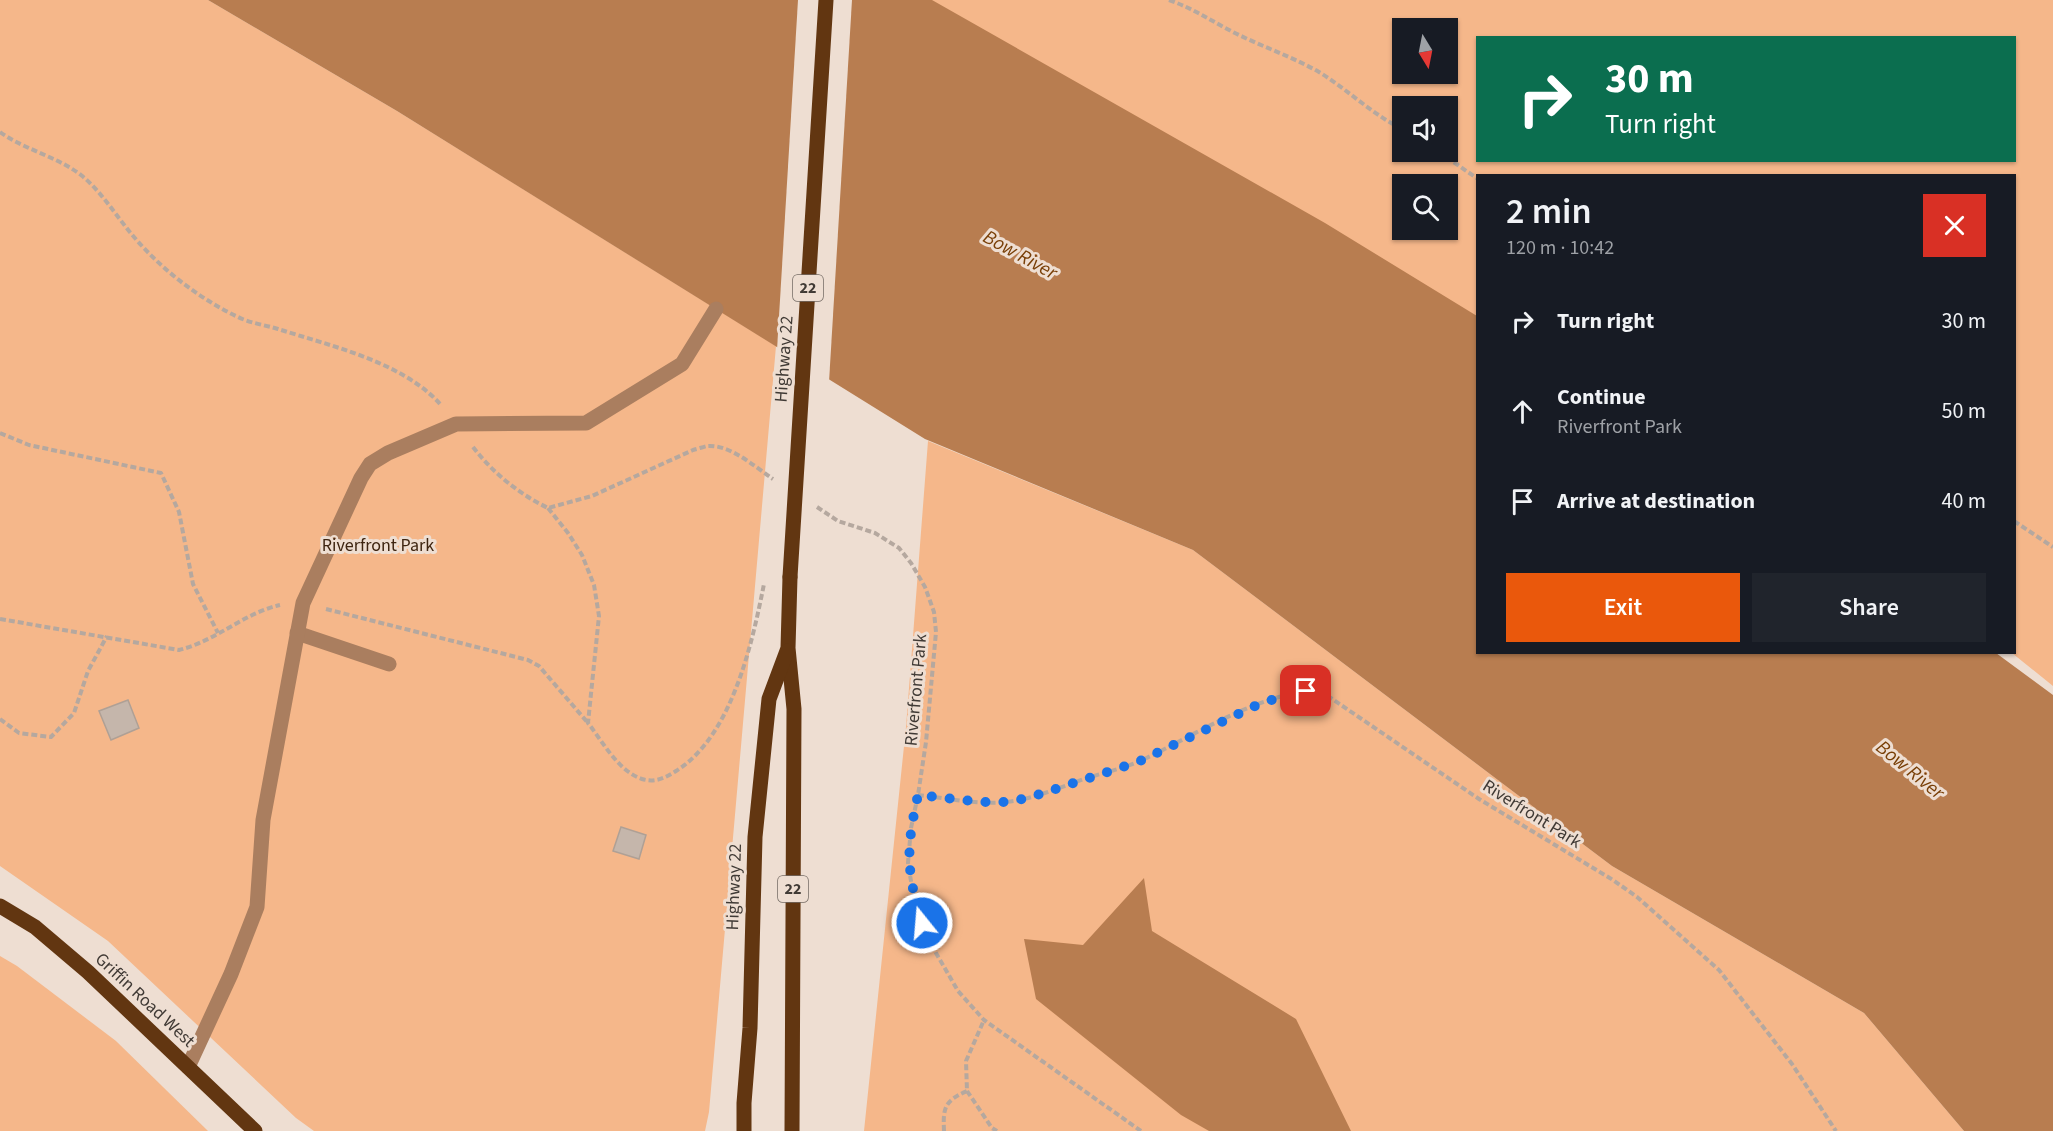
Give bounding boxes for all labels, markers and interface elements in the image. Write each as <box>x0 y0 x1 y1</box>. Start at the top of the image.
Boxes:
north arrow <box>1392 18 1458 84</box>
map controls <box>1392 18 1458 240</box>
text: 30 m <box>1605 49 1694 109</box>
icon: right <box>1506 60 1584 138</box>
button: sound <box>1392 96 1458 162</box>
text: Turn right <box>1605 105 1716 144</box>
button: search <box>1392 174 1458 240</box>
text: 2 min <box>1506 186 1592 237</box>
button: close <box>1923 194 1986 257</box>
water label: Bow River <box>978 223 1063 287</box>
text: 120 m · 10:42 <box>1506 234 1614 262</box>
road number: 22 <box>793 275 823 301</box>
icon: right <box>1506 305 1539 338</box>
text: Turn right <box>1557 305 1654 337</box>
text: 30 m <box>1941 305 1986 337</box>
street label: Highway 22 <box>769 315 799 403</box>
text: Continue <box>1557 381 1646 413</box>
icon: ahead <box>1506 395 1539 428</box>
text: 50 m <box>1941 395 1986 427</box>
text: Riverfront Park <box>1557 413 1682 441</box>
icon: arrive <box>1506 485 1539 518</box>
text: Arrive at destination <box>1557 485 1755 517</box>
text: 40 m <box>1941 485 1986 517</box>
park label: Riverfront Park <box>322 533 434 558</box>
button: Exit <box>1506 573 1740 642</box>
button: Share <box>1752 573 1986 642</box>
street label: Riverfront Park <box>899 633 933 747</box>
pin <box>1280 665 1331 716</box>
icon: arrive <box>1289 674 1322 707</box>
water label: Bow River <box>1870 734 1951 807</box>
street label: Riverfront Park <box>1478 774 1586 854</box>
street label: Highway 22 <box>720 843 748 931</box>
road number: 22 <box>778 876 808 902</box>
position arrow <box>890 891 954 955</box>
street label: Griffin Road West <box>89 947 201 1053</box>

